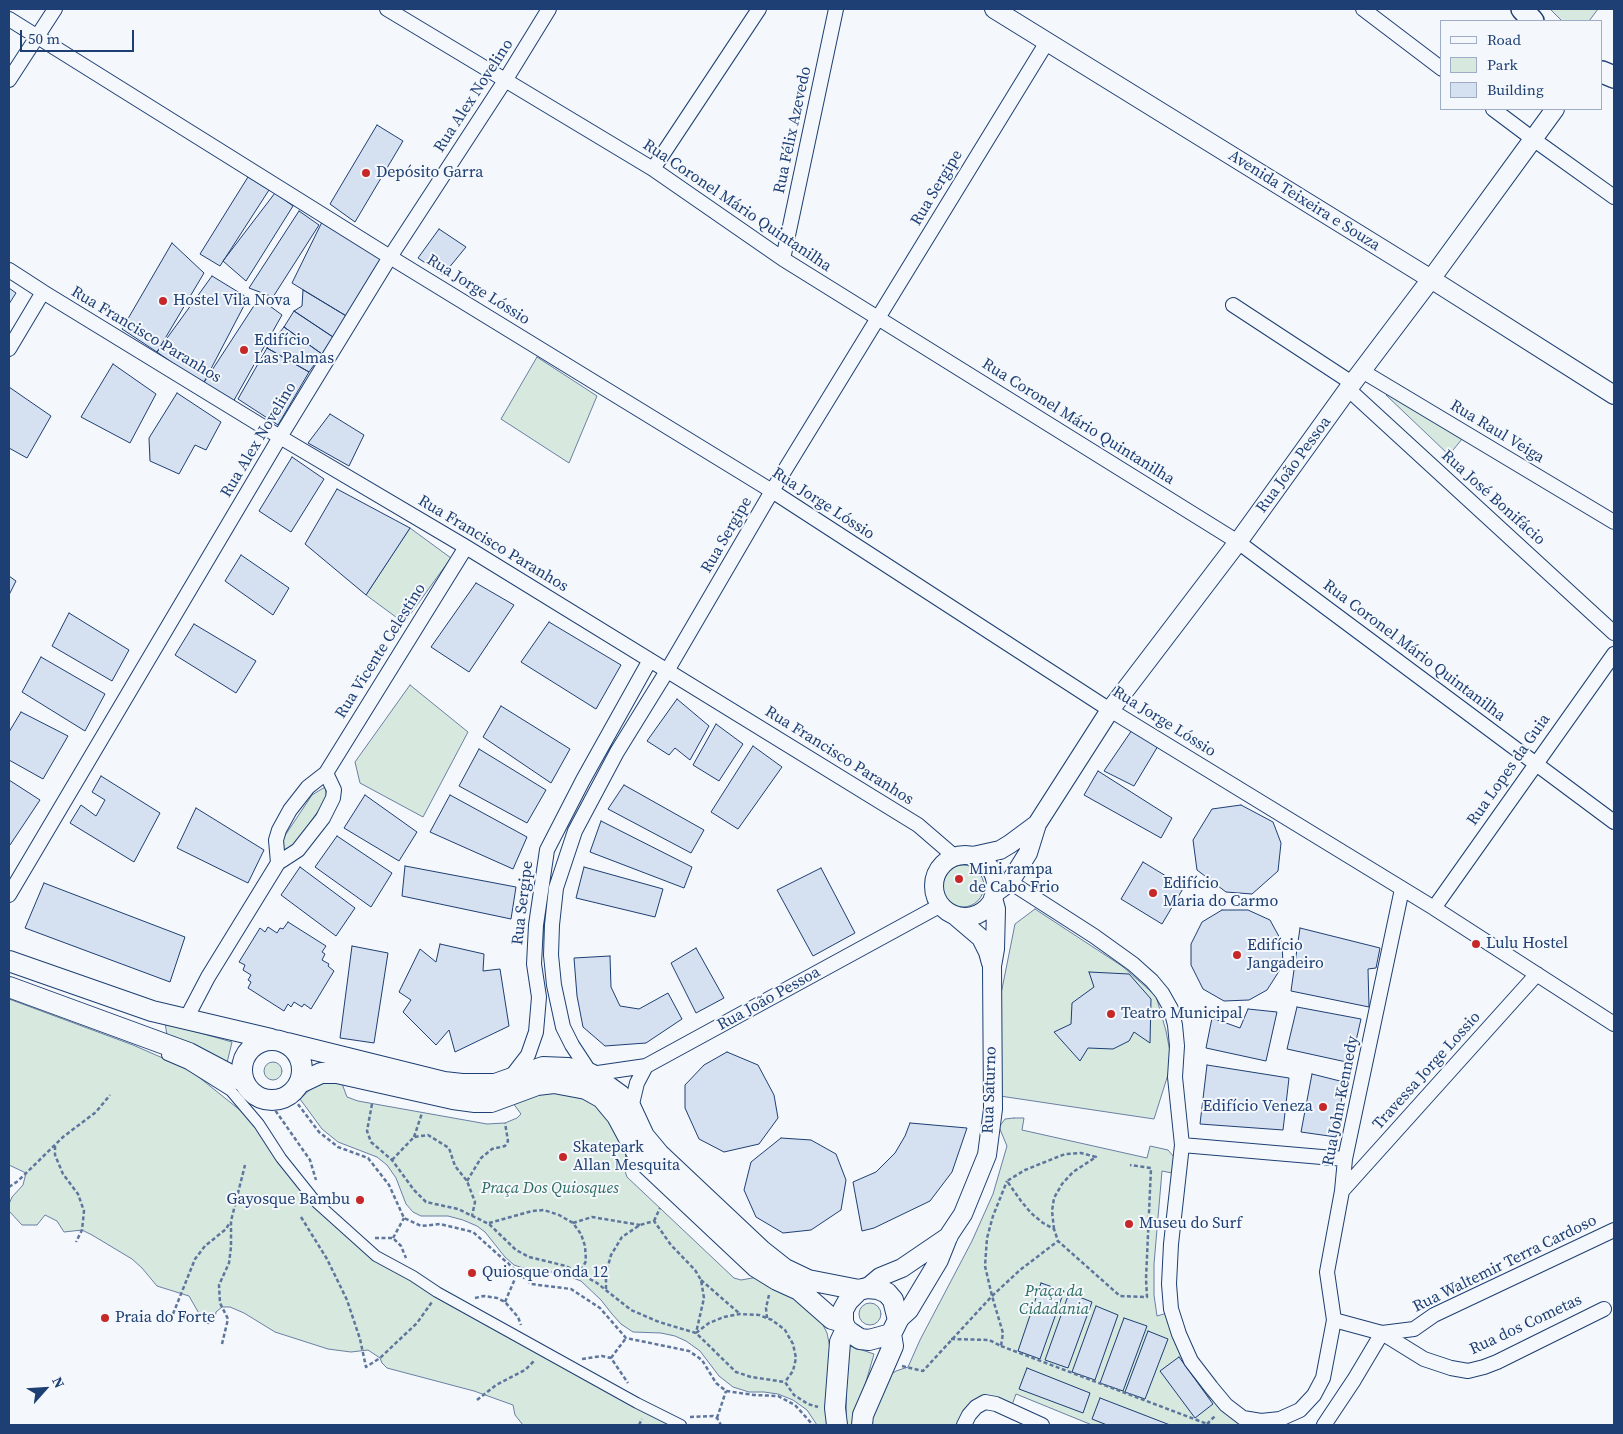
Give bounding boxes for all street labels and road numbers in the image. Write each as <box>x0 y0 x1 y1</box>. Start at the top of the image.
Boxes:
street label: Rua Alex Novelino <box>430 36 518 156</box>
street label: Rua Félix Azevedo <box>770 65 816 195</box>
street label: Rua Coronel Mário Quintanilha <box>639 136 835 276</box>
street label: Avenida Teixeira e Souza <box>1225 146 1383 256</box>
street label: Rua Sergipe <box>907 147 967 229</box>
street label: Rua Jorge Lóssio <box>423 251 533 329</box>
street label: Rua Francisco Paranhos <box>67 283 225 387</box>
street label: Rua Coronel Mário Quintanilha <box>978 355 1178 489</box>
street label: Rua Alex Novelino <box>217 379 301 501</box>
street label: Rua Raul Veiga <box>1446 396 1548 468</box>
street label: Rua João Pessoa <box>1253 413 1335 517</box>
street label: Rua José Bonifácio <box>1437 446 1549 550</box>
street label: Rua Jorge Lóssio <box>768 464 878 544</box>
street label: Rua Francisco Paranhos <box>414 492 572 596</box>
street label: Rua Sergipe <box>697 493 757 577</box>
street label: Rua Coronel Mário Quintanilha <box>1319 576 1509 726</box>
street label: Rua Vicente Celestino <box>332 580 430 722</box>
street label: Rua Jorge Lóssio <box>1109 683 1219 761</box>
street label: Rua Francisco Paranhos <box>761 702 917 810</box>
street label: Rua Lopes da Guia <box>1463 711 1555 829</box>
street label: Rua Sergipe <box>508 860 538 946</box>
street label: Rua João Pessoa <box>714 963 824 1035</box>
street label: Travessa Jorge Lossio <box>1369 1008 1485 1134</box>
street label: Rua John Kennedy <box>1319 1034 1363 1168</box>
street label: Rua Saturno <box>979 1046 1001 1134</box>
street label: Rua Waltemir Terra Cardoso <box>1410 1211 1600 1317</box>
street label: Rua dos Cometas <box>1467 1291 1585 1359</box>

